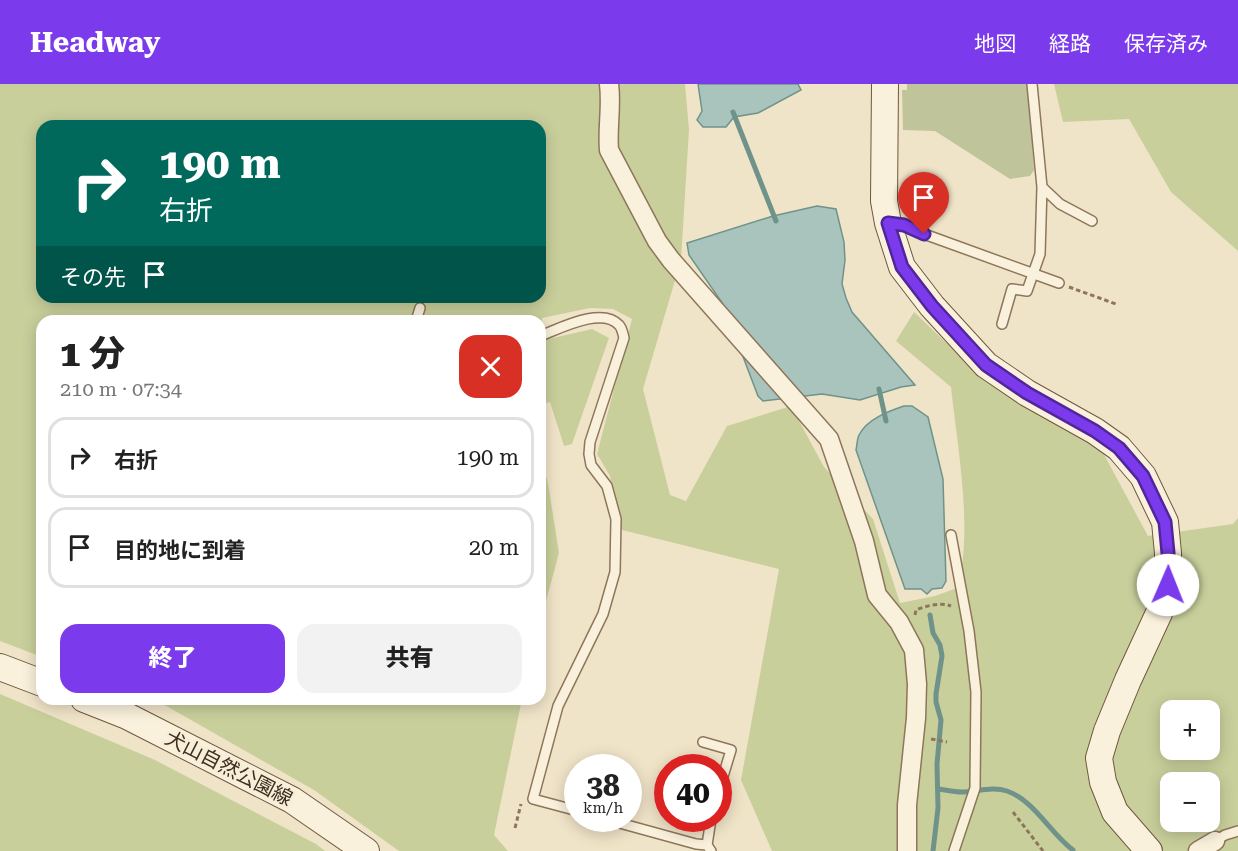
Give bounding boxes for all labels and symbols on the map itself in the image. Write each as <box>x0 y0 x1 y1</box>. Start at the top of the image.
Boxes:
pin <box>898 172 949 234</box>
position arrow <box>1136 553 1200 617</box>
street label: 犬山自然公園線 <box>161 726 297 810</box>
speed limit sign: 40 <box>654 754 732 832</box>

